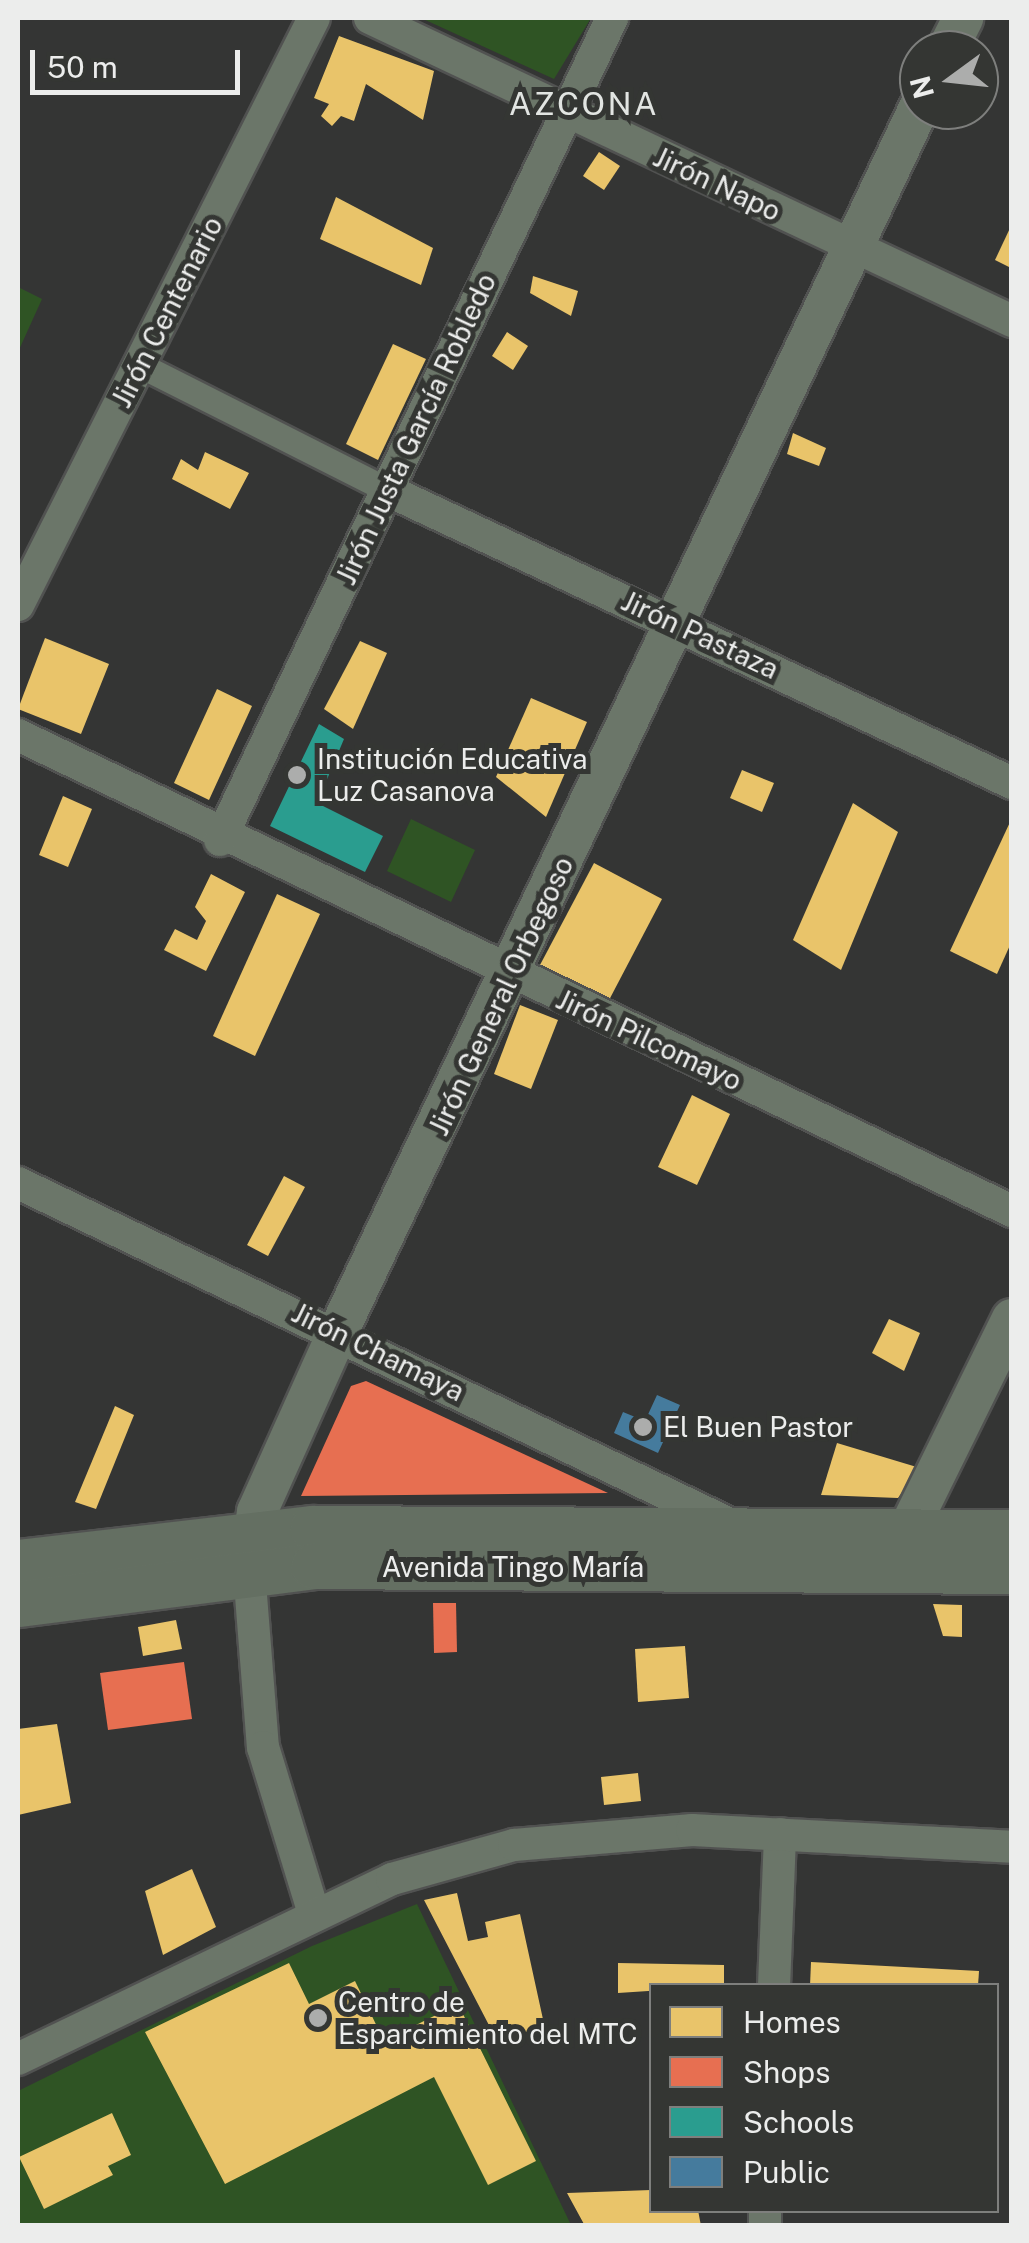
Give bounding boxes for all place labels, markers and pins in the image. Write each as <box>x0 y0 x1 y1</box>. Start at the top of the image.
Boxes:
place label: Institución Educativa Luz Casanova <box>317 742 588 808</box>
marker: Institución Educativa Luz Casanova <box>286 764 308 786</box>
place label: El Buen Pastor <box>663 1410 853 1444</box>
marker: El Buen Pastor <box>632 1416 654 1438</box>
place label: Centro de Esparcimiento del MTC <box>338 1985 638 2051</box>
marker: Centro de Esparcimiento del MTC <box>307 2007 329 2029</box>

